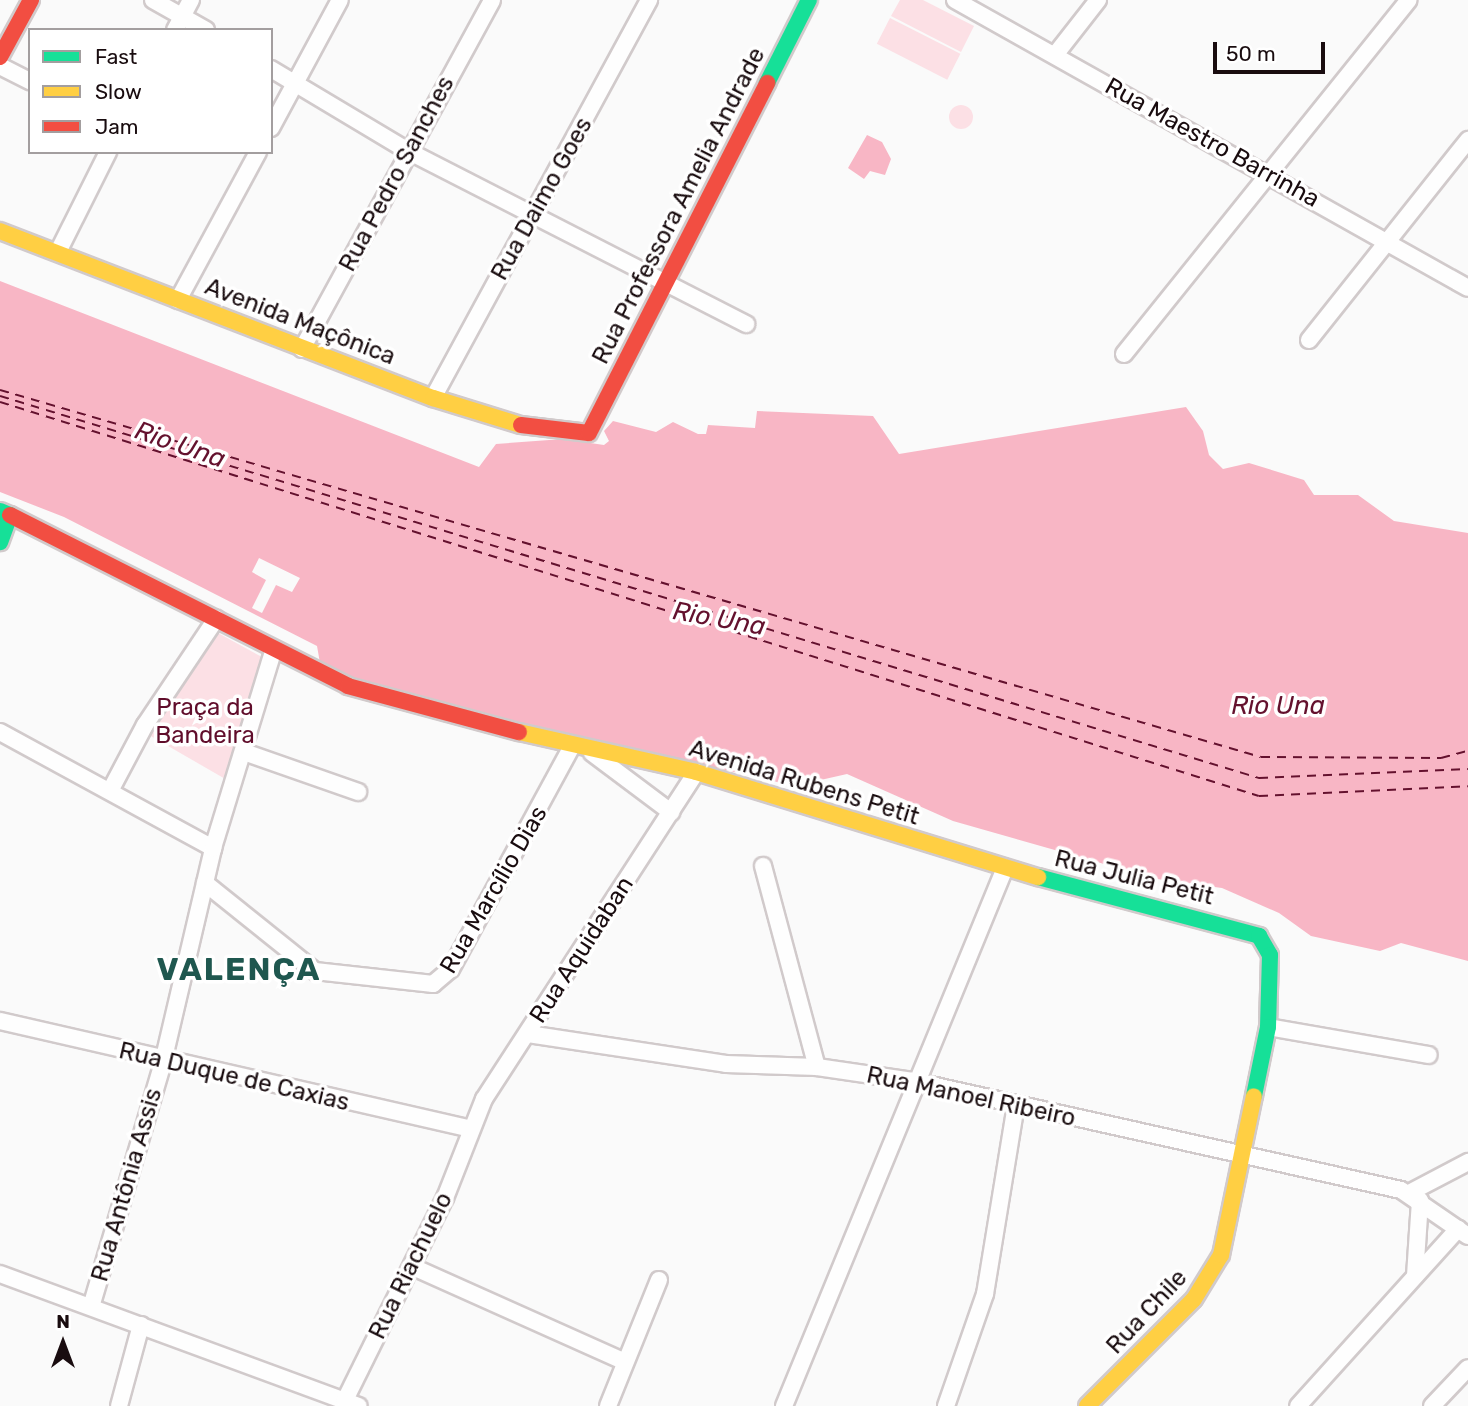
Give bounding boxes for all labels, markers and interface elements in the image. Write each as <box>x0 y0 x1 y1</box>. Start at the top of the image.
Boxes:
legend <box>28 28 273 154</box>
scale bar <box>1216 28 1328 72</box>
text: 50 m <box>1226 41 1276 66</box>
street label: Rua Professora Amelia Andrade <box>586 42 772 370</box>
text: Fast <box>95 44 137 69</box>
street label: Rua Pedro Sanches <box>333 71 461 277</box>
street label: Rua Maestro Barrinha <box>1100 72 1324 214</box>
text: Slow <box>95 79 142 104</box>
street label: Rua Daimo Goes <box>485 113 599 285</box>
text: Jam <box>95 114 139 139</box>
street label: Avenida Maçônica <box>201 272 399 372</box>
water label: Rio Una <box>131 415 229 475</box>
water label: Rio Una <box>670 595 768 643</box>
water label: Rio Una <box>1231 690 1325 722</box>
park label: Praça da Bandeira <box>155 694 255 750</box>
street label: Avenida Rubens Petit <box>685 734 923 832</box>
street label: Rua Marcílio Dias <box>434 801 554 979</box>
street label: Rua Julia Petit <box>1052 844 1216 912</box>
street label: Rua Aquidaban <box>524 871 640 1029</box>
district label: VALENÇA <box>157 950 321 988</box>
street label: Rua Duque de Caxias <box>116 1036 352 1118</box>
street label: Rua Manoel Ribeiro <box>864 1061 1078 1133</box>
street label: Rua Antônia Assis <box>85 1084 169 1286</box>
street label: Rua Riachuelo <box>363 1188 459 1344</box>
street label: Rua Chile <box>1101 1264 1193 1360</box>
north arrow <box>28 1308 98 1378</box>
text: N <box>56 1310 70 1333</box>

